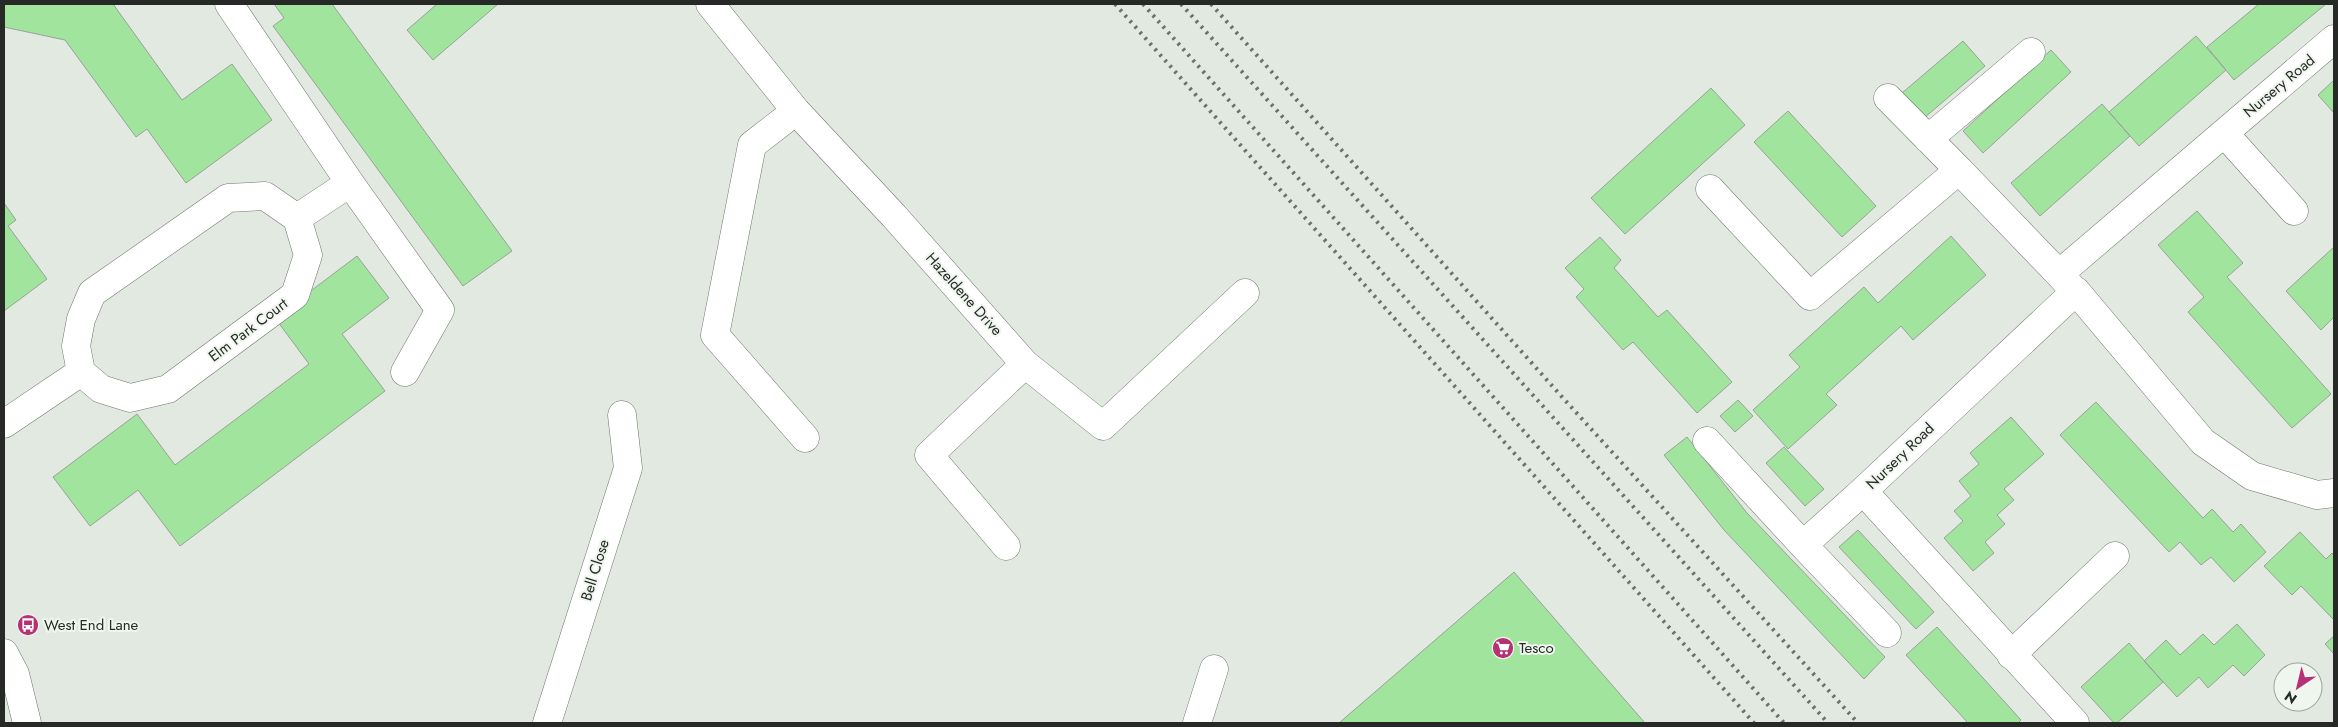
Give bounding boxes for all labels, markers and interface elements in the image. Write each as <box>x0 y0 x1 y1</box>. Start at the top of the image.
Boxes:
street label: Nursery Road <box>2238 49 2320 123</box>
street label: Hazeldene Drive <box>921 247 1008 341</box>
street label: Elm Park Court <box>204 293 293 367</box>
street label: Nursery Road <box>1861 418 1939 494</box>
street label: Bell Close <box>575 536 615 603</box>
bus stop icon: West End Lane <box>16 613 40 637</box>
place label: West End Lane <box>44 614 139 636</box>
supermarket icon: Tesco <box>1491 636 1515 660</box>
place label: Tesco <box>1519 637 1554 659</box>
north arrow <box>2273 662 2323 712</box>
text: N <box>2280 686 2301 709</box>

